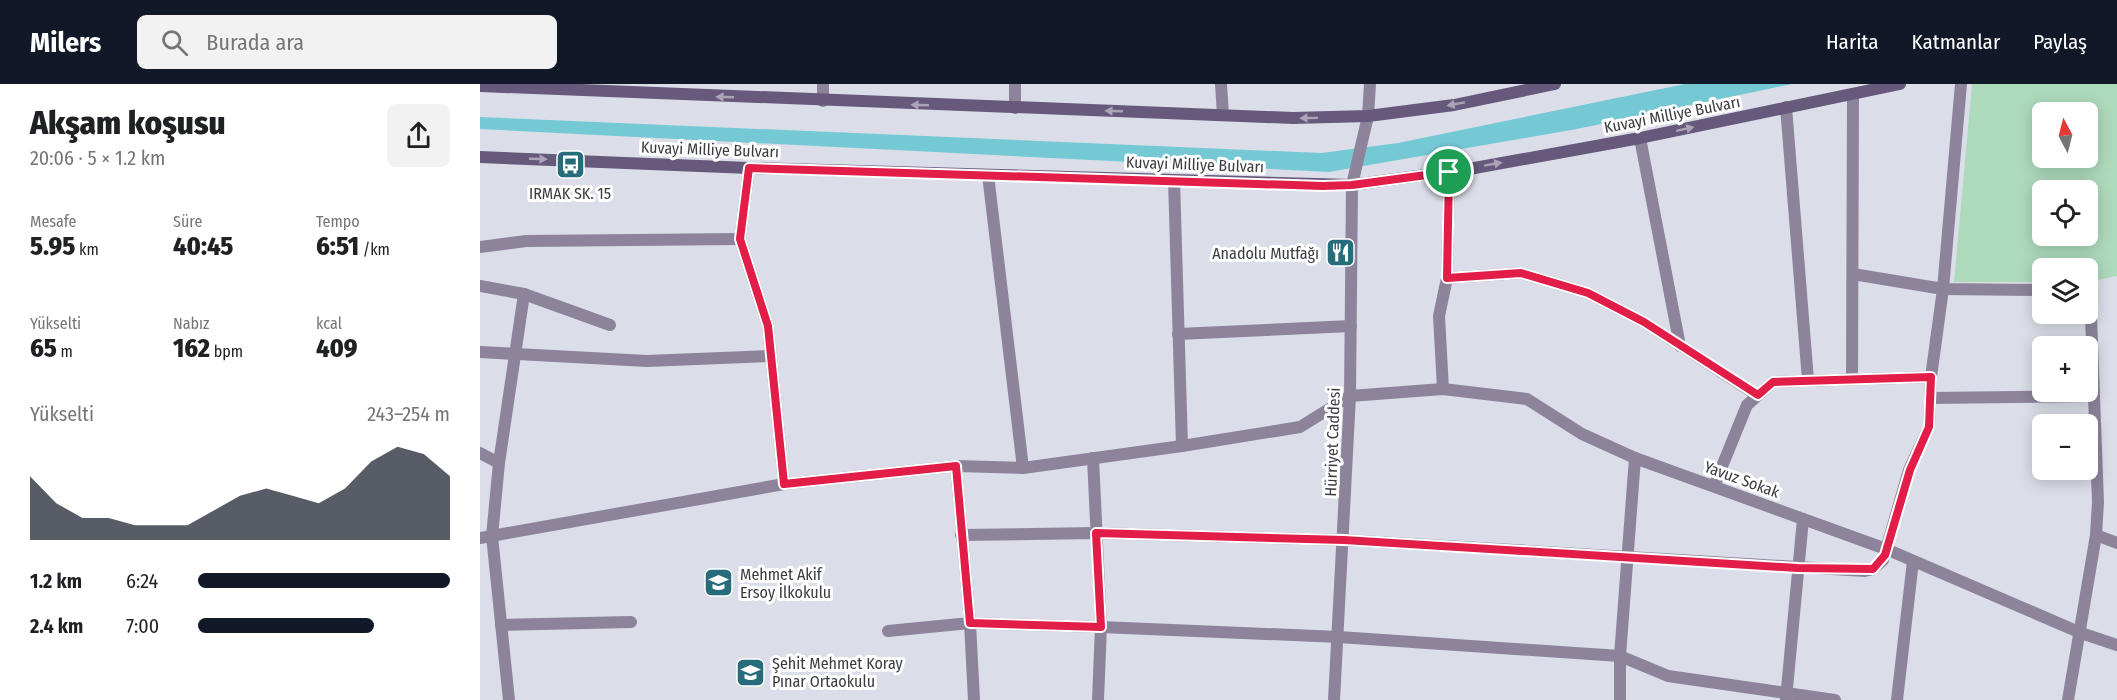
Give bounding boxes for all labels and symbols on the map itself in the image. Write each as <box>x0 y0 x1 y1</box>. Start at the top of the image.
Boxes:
one-way arrow <box>715 92 734 101</box>
street label: Kuvayi Milliye Bulvarı <box>1602 92 1742 137</box>
one-way arrow <box>910 100 929 109</box>
one-way arrow <box>1447 100 1466 109</box>
north arrow <box>2032 102 2098 168</box>
one-way arrow <box>1105 107 1124 116</box>
one-way arrow <box>1300 113 1319 122</box>
one-way arrow <box>1675 123 1694 133</box>
street label: Kuvayi Milliye Bulvarı <box>641 138 779 161</box>
pin <box>1423 146 1474 197</box>
bus stop icon: IRMAK SK. 15 <box>554 149 586 181</box>
street label: Kuvayi Milliye Bulvarı <box>1126 153 1264 176</box>
one-way arrow <box>529 155 548 164</box>
one-way arrow <box>1484 159 1503 168</box>
place label: IRMAK SK. 15 <box>529 184 611 203</box>
restaurant icon: Anadolu Mutfağı <box>1324 237 1356 269</box>
place label: Anadolu Mutfağı <box>1212 244 1319 263</box>
street label: Hürriyet Caddesi <box>1321 387 1344 497</box>
street label: Yavuz Sokak <box>1702 457 1783 502</box>
place label: Mehmet Akif Ersoy İlkokulu <box>740 565 831 602</box>
school or university icon: Mehmet Akif Ersoy İlkokulu <box>703 567 735 599</box>
place label: Şehit Mehmet Koray Pınar Ortaokulu <box>772 654 904 691</box>
school or university icon: Şehit Mehmet Koray Pınar Ortaokulu <box>735 656 767 688</box>

